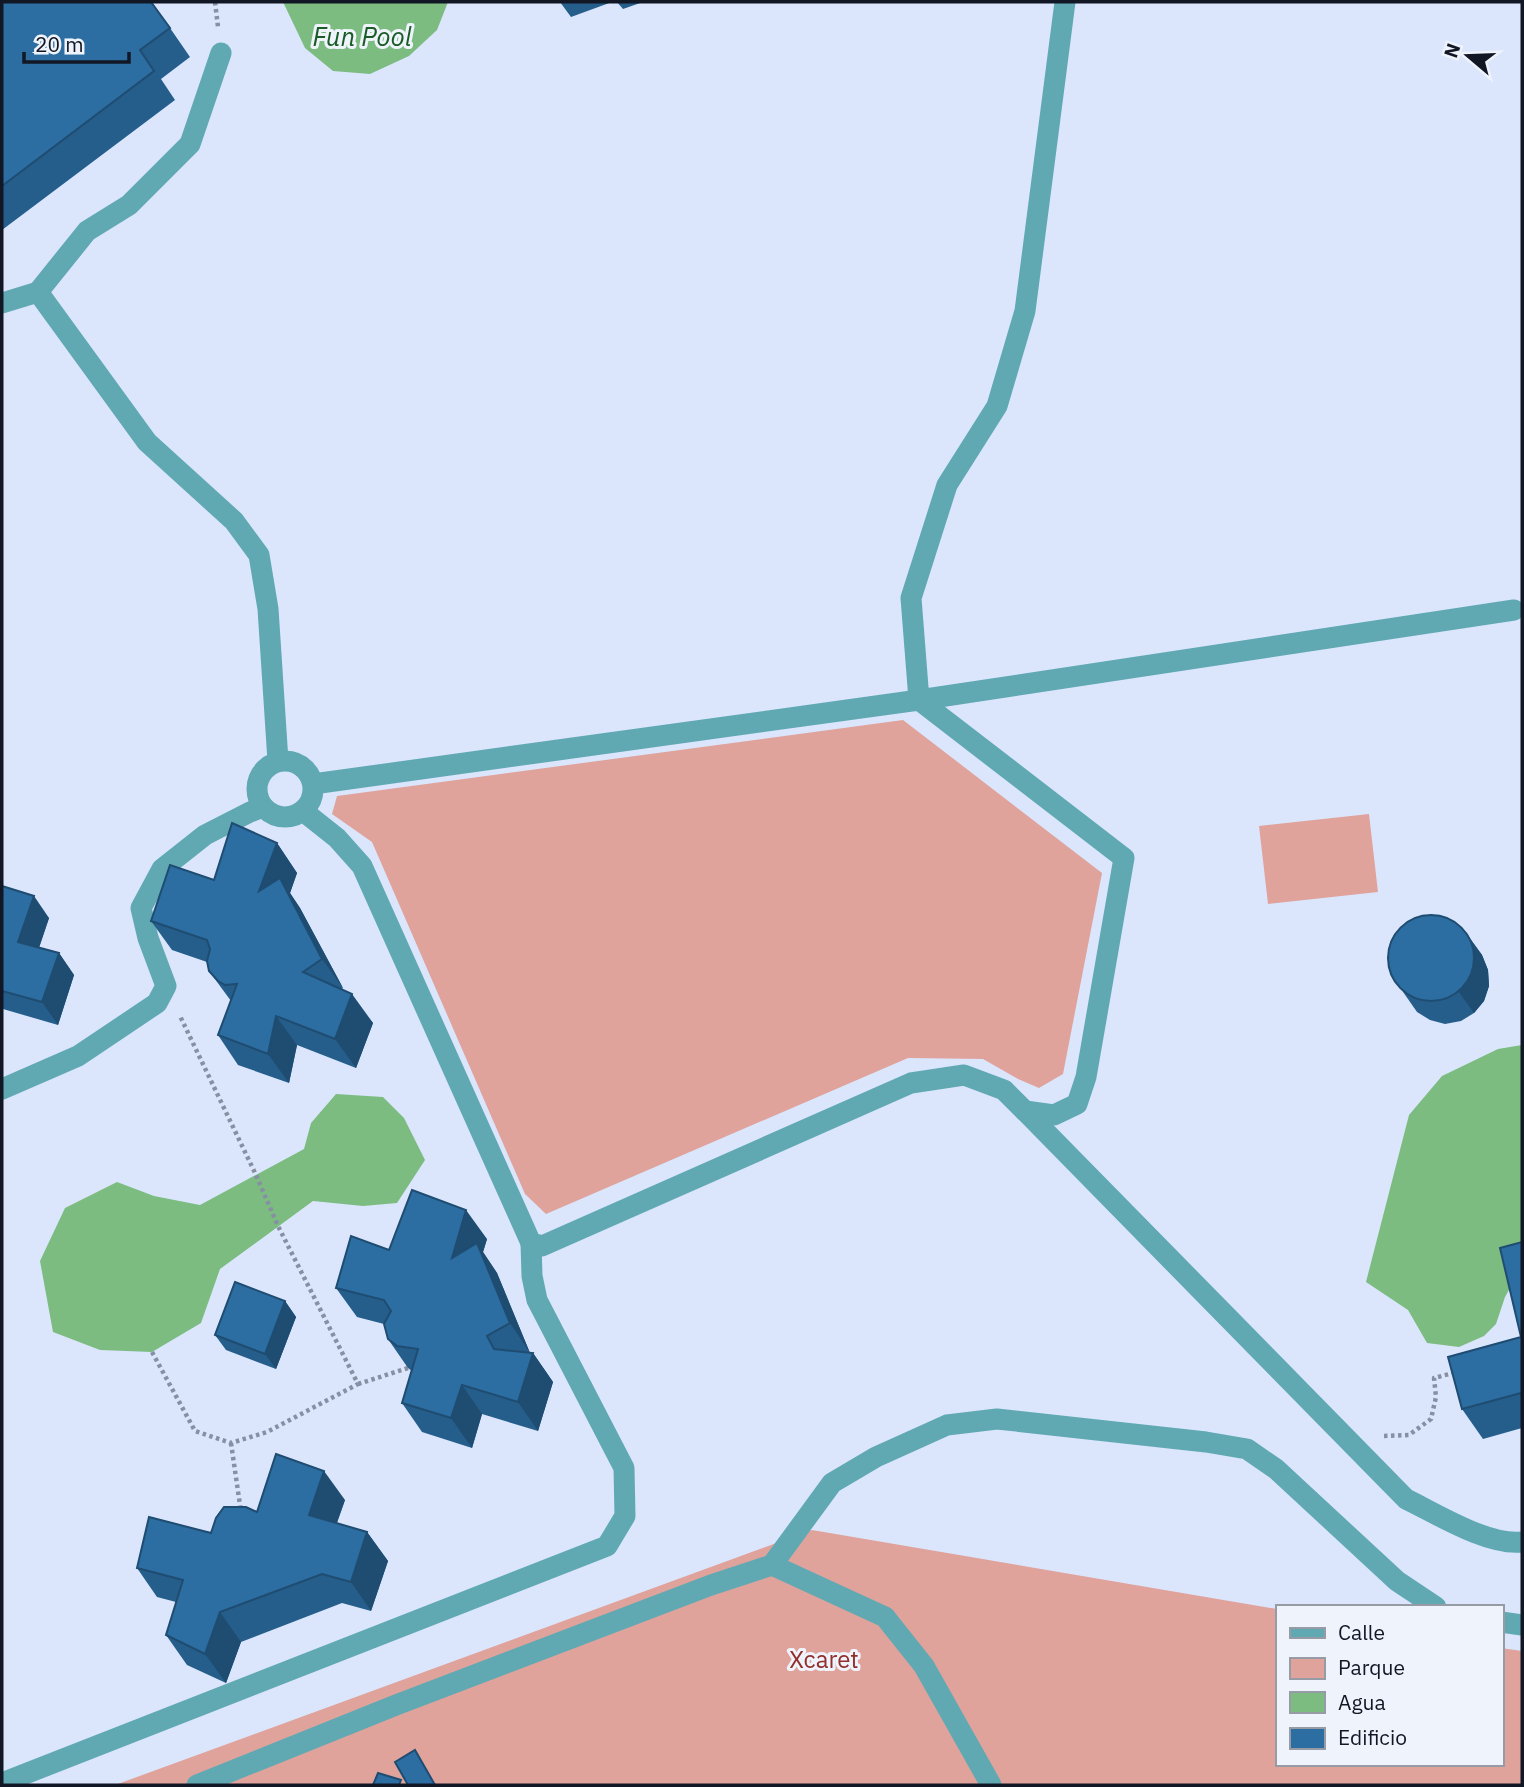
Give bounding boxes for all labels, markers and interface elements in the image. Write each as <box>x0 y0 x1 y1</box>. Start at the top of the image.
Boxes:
water label: Fun Pool <box>312 19 412 53</box>
scale bar <box>24 21 130 65</box>
north arrow <box>1433 21 1503 91</box>
text: 20 m <box>35 30 84 58</box>
text: N <box>1438 40 1466 61</box>
legend <box>1276 1605 1503 1766</box>
text: Calle <box>1338 1618 1385 1646</box>
park label: Xcaret <box>789 1643 859 1675</box>
text: Parque <box>1338 1653 1405 1681</box>
text: Agua <box>1338 1688 1386 1716</box>
text: Edificio <box>1338 1723 1407 1751</box>

